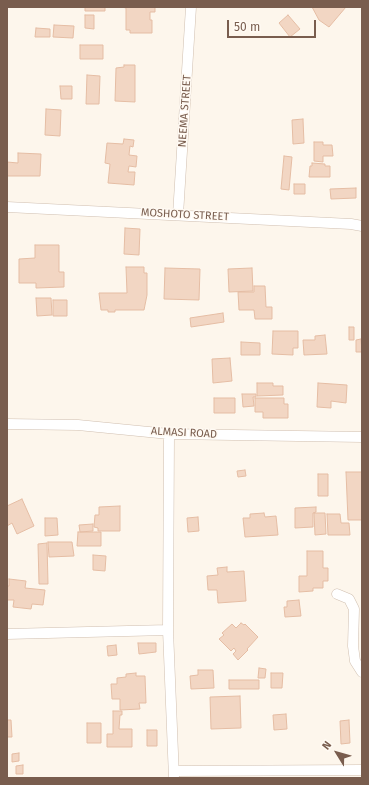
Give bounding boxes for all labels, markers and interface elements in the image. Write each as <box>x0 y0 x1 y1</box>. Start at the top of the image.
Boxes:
scale bar <box>229 12 318 38</box>
text: 50 m <box>234 20 260 34</box>
street label: NEEMA STREET <box>176 74 194 148</box>
street label: MOSHOTO STREET <box>141 206 229 224</box>
street label: ALMASI ROAD <box>151 425 217 441</box>
north arrow <box>317 733 357 773</box>
text: N <box>320 739 334 752</box>

